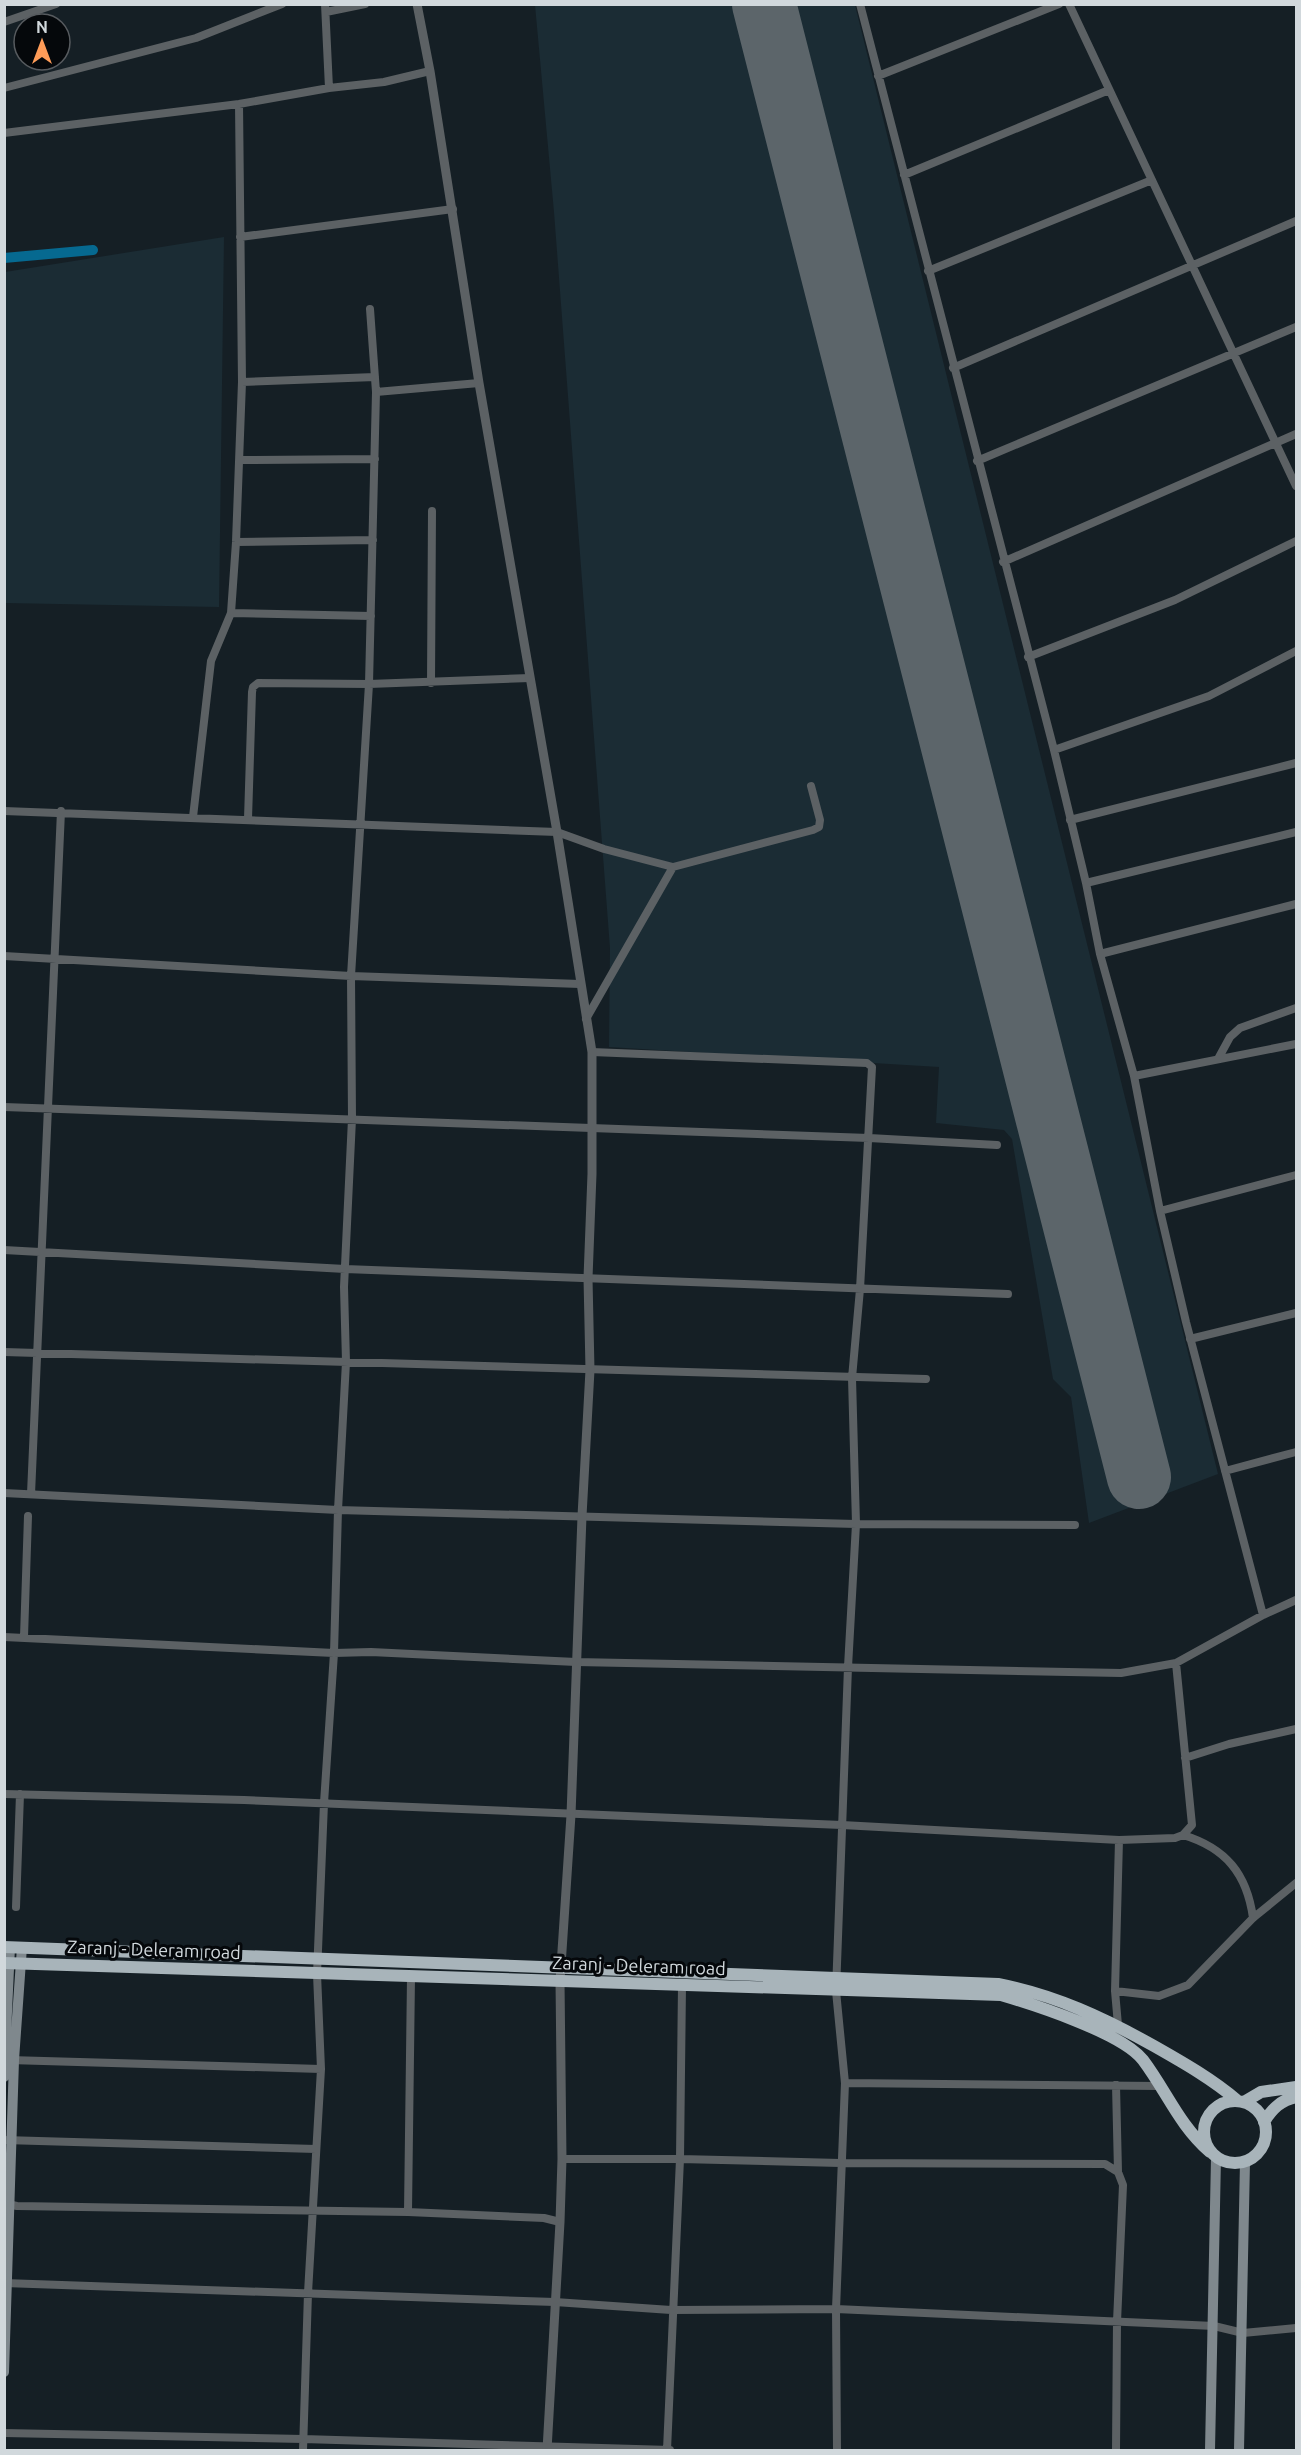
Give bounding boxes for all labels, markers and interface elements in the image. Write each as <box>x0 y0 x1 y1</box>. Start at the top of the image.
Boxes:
north arrow <box>12 12 72 72</box>
text: N <box>36 18 48 36</box>
street label: Zaranj - Deleram road <box>67 1936 241 1962</box>
street label: Zaranj - Deleram road <box>552 1952 726 1978</box>

